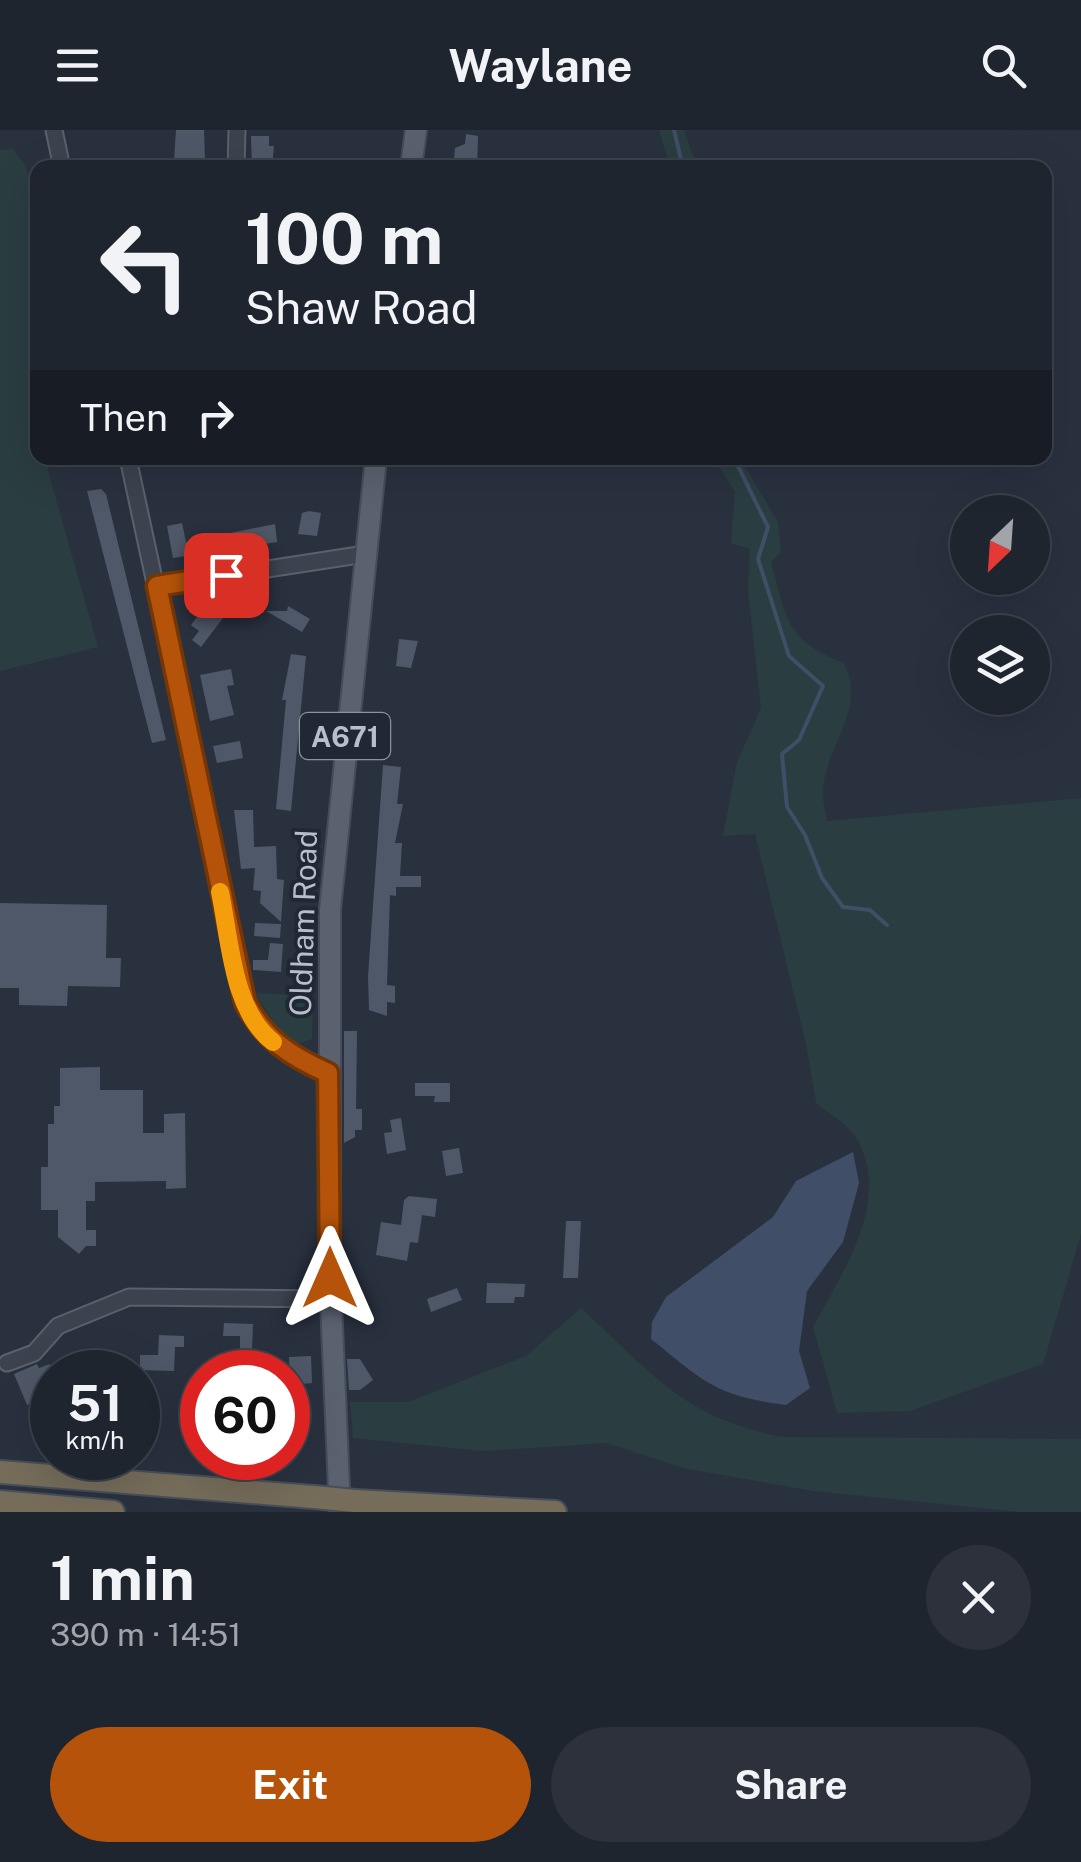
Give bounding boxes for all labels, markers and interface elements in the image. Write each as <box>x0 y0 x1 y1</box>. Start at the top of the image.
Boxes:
icon: menu <box>50 38 105 93</box>
icon: search <box>976 38 1031 93</box>
text: Waylane <box>449 39 632 92</box>
text: 100 m <box>245 197 443 280</box>
icon: left <box>80 200 210 330</box>
text: Shaw Road <box>245 281 478 334</box>
icon: right <box>188 390 243 445</box>
text: Then <box>80 395 168 440</box>
north arrow <box>950 495 1050 595</box>
map controls <box>950 495 1050 715</box>
pin <box>184 533 269 618</box>
icon: arrive <box>199 548 254 603</box>
button: layers <box>950 615 1050 715</box>
road number: A671 <box>300 713 390 759</box>
street label: Oldham Road <box>282 829 324 1017</box>
position arrow <box>278 1226 382 1330</box>
speed limit sign: 60 <box>180 1350 310 1480</box>
text: 51 <box>67 1373 123 1432</box>
text: km/h <box>66 1425 124 1455</box>
text: 1 min <box>50 1543 195 1614</box>
button: close <box>926 1545 1031 1650</box>
text: 390 m · 14:51 <box>50 1616 241 1653</box>
button: Exit <box>50 1727 531 1842</box>
button: Share <box>551 1727 1031 1842</box>

